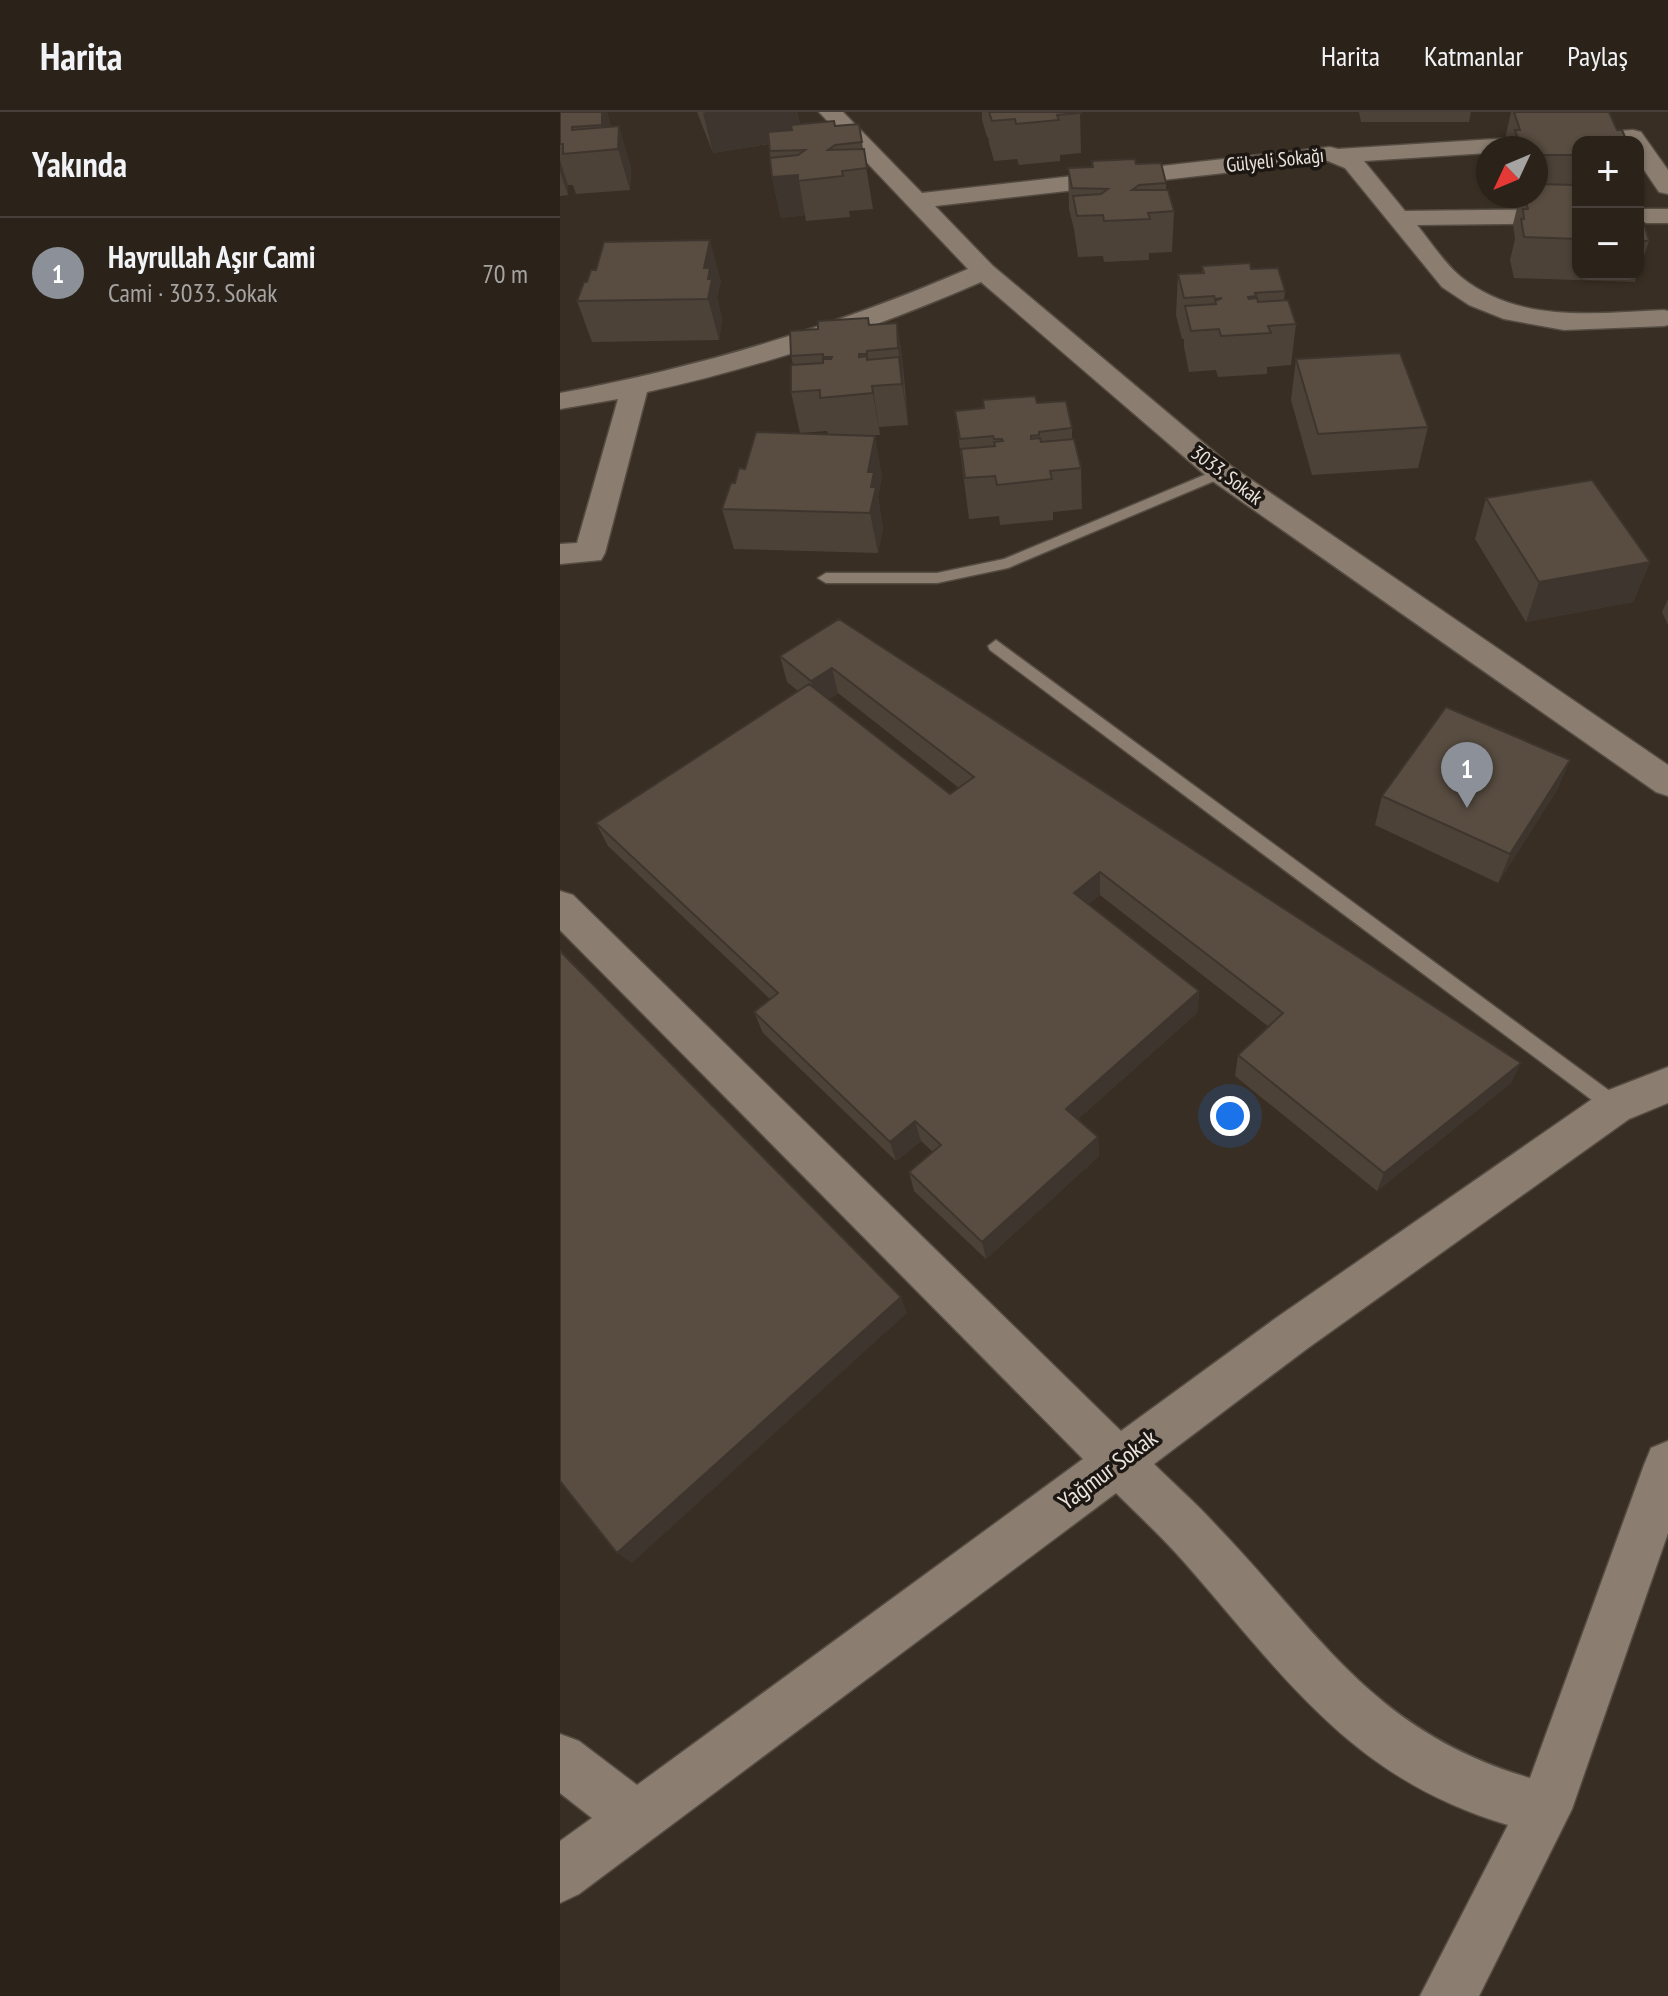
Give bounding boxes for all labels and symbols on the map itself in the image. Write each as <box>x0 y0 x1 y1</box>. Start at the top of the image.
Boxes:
north arrow <box>1476 136 1548 208</box>
street label: Gülyeli Sokağı <box>1225 142 1325 178</box>
street label: 3033. Sokak <box>1186 440 1268 511</box>
pin: 1 <box>1441 742 1493 808</box>
your location <box>1210 1096 1250 1136</box>
street label: Yağmur Sokak <box>1052 1422 1164 1517</box>

